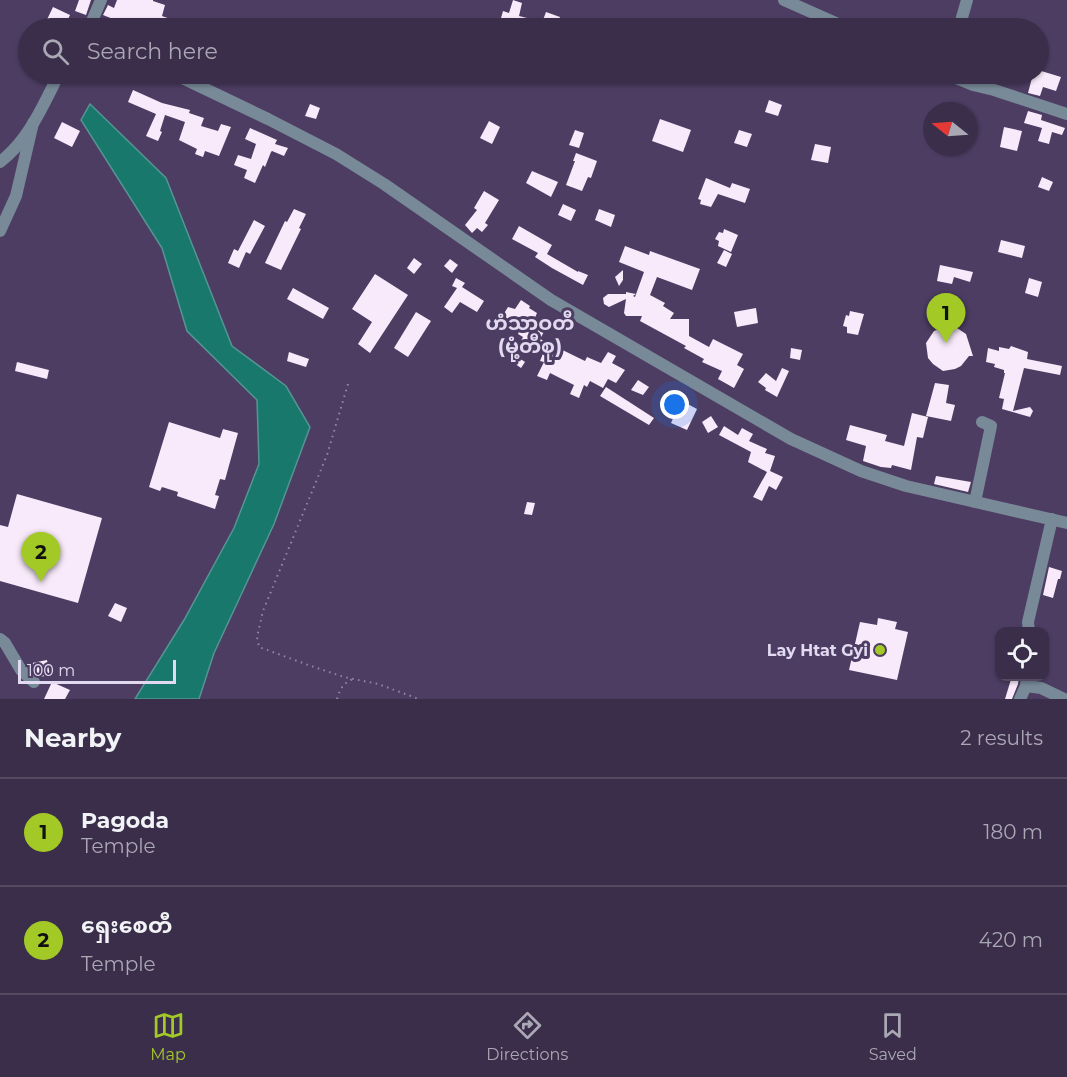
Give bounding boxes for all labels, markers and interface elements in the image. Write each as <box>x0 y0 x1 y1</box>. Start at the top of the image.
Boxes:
search box <box>18 18 1049 84</box>
icon: search <box>39 35 72 68</box>
text: Search here <box>87 38 218 65</box>
north arrow <box>923 102 977 156</box>
pin: 1 <box>926 294 966 343</box>
district label: ဟံသာဝတီ (မုံ့တီစု) <box>486 310 574 362</box>
your location <box>660 390 689 419</box>
pin: 2 <box>22 532 60 582</box>
map controls <box>995 627 1049 681</box>
button: locate <box>995 627 1049 681</box>
place label: Lay Htat Gyi <box>767 641 868 660</box>
marker: Lay Htat Gyi <box>873 643 887 657</box>
scale bar <box>18 657 176 684</box>
text: 100 m <box>27 661 75 680</box>
text: Nearby <box>24 722 121 754</box>
text: 2 results <box>960 726 1043 750</box>
text: Pagoda <box>81 807 169 834</box>
text: 1 <box>40 820 47 844</box>
text: 180 m <box>983 820 1043 844</box>
text: Temple <box>81 834 156 858</box>
text: ရှေးစေတီ <box>81 912 172 939</box>
text: 2 <box>38 928 49 952</box>
text: 420 m <box>979 928 1043 952</box>
text: Temple <box>81 952 156 976</box>
tab: Map <box>150 1009 186 1064</box>
tab: Directions <box>486 1009 568 1064</box>
tab: Saved <box>869 1009 917 1064</box>

